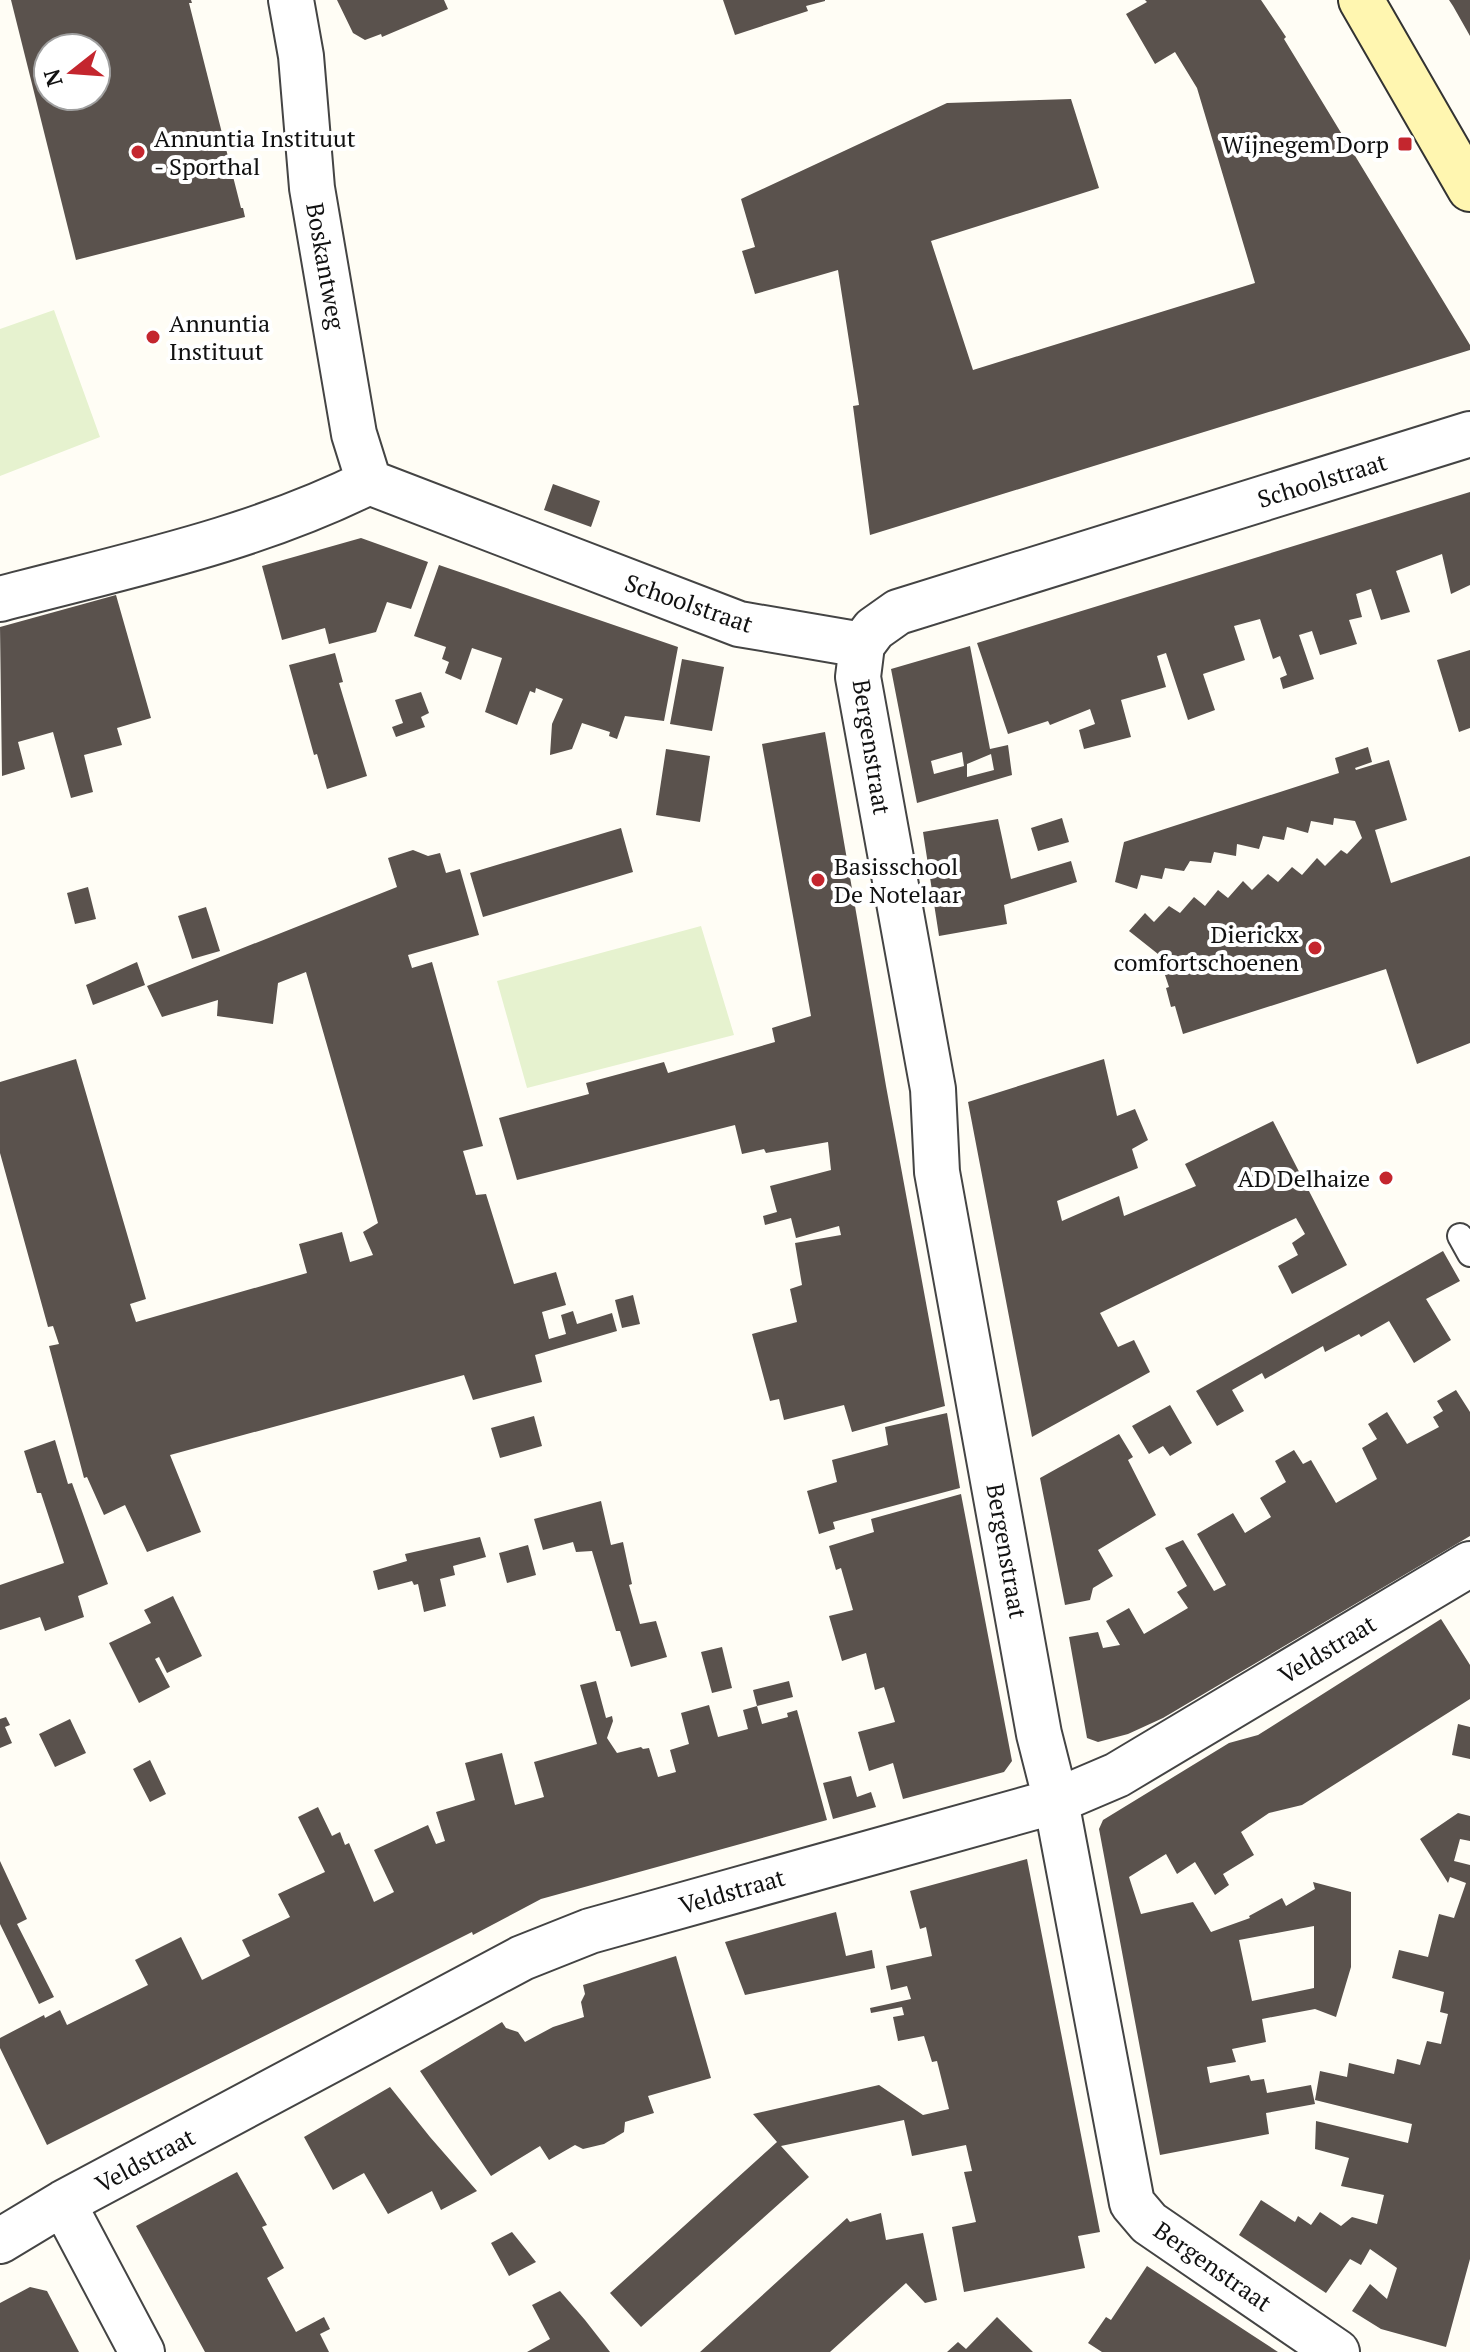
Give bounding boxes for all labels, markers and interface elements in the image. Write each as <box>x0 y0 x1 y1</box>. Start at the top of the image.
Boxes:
north arrow <box>32 32 112 112</box>
text: N <box>36 65 69 90</box>
place label: Annuntia Instituut - Sporthal <box>154 122 356 182</box>
place label: Wijnegem Dorp <box>1222 128 1389 160</box>
marker: Wijnegem Dorp <box>1396 135 1414 153</box>
marker: Annuntia Instituut - Sporthal <box>129 143 147 161</box>
street label: Boskantweg <box>299 200 353 332</box>
place label: Annuntia Instituut <box>169 307 270 367</box>
marker: Annuntia Instituut <box>144 328 162 346</box>
street label: Schoolstraat <box>1253 445 1391 515</box>
street label: Schoolstraat <box>621 566 757 640</box>
street label: Bergenstraat <box>846 677 899 817</box>
place label: Basisschool De Notelaar <box>834 850 962 910</box>
marker: Basisschool De Notelaar <box>809 871 827 889</box>
place label: Dierickx comfortschoenen <box>1114 918 1300 978</box>
marker: Dierickx comfortschoenen <box>1306 939 1324 957</box>
place label: AD Delhaize <box>1238 1162 1370 1194</box>
marker: AD Delhaize <box>1377 1169 1395 1187</box>
street label: Bergenstraat <box>979 1481 1035 1621</box>
street label: Veldstraat <box>1272 1607 1382 1691</box>
street label: Veldstraat <box>675 1861 789 1921</box>
street label: Veldstraat <box>90 2120 200 2200</box>
street label: Bergenstraat <box>1148 2214 1278 2318</box>

